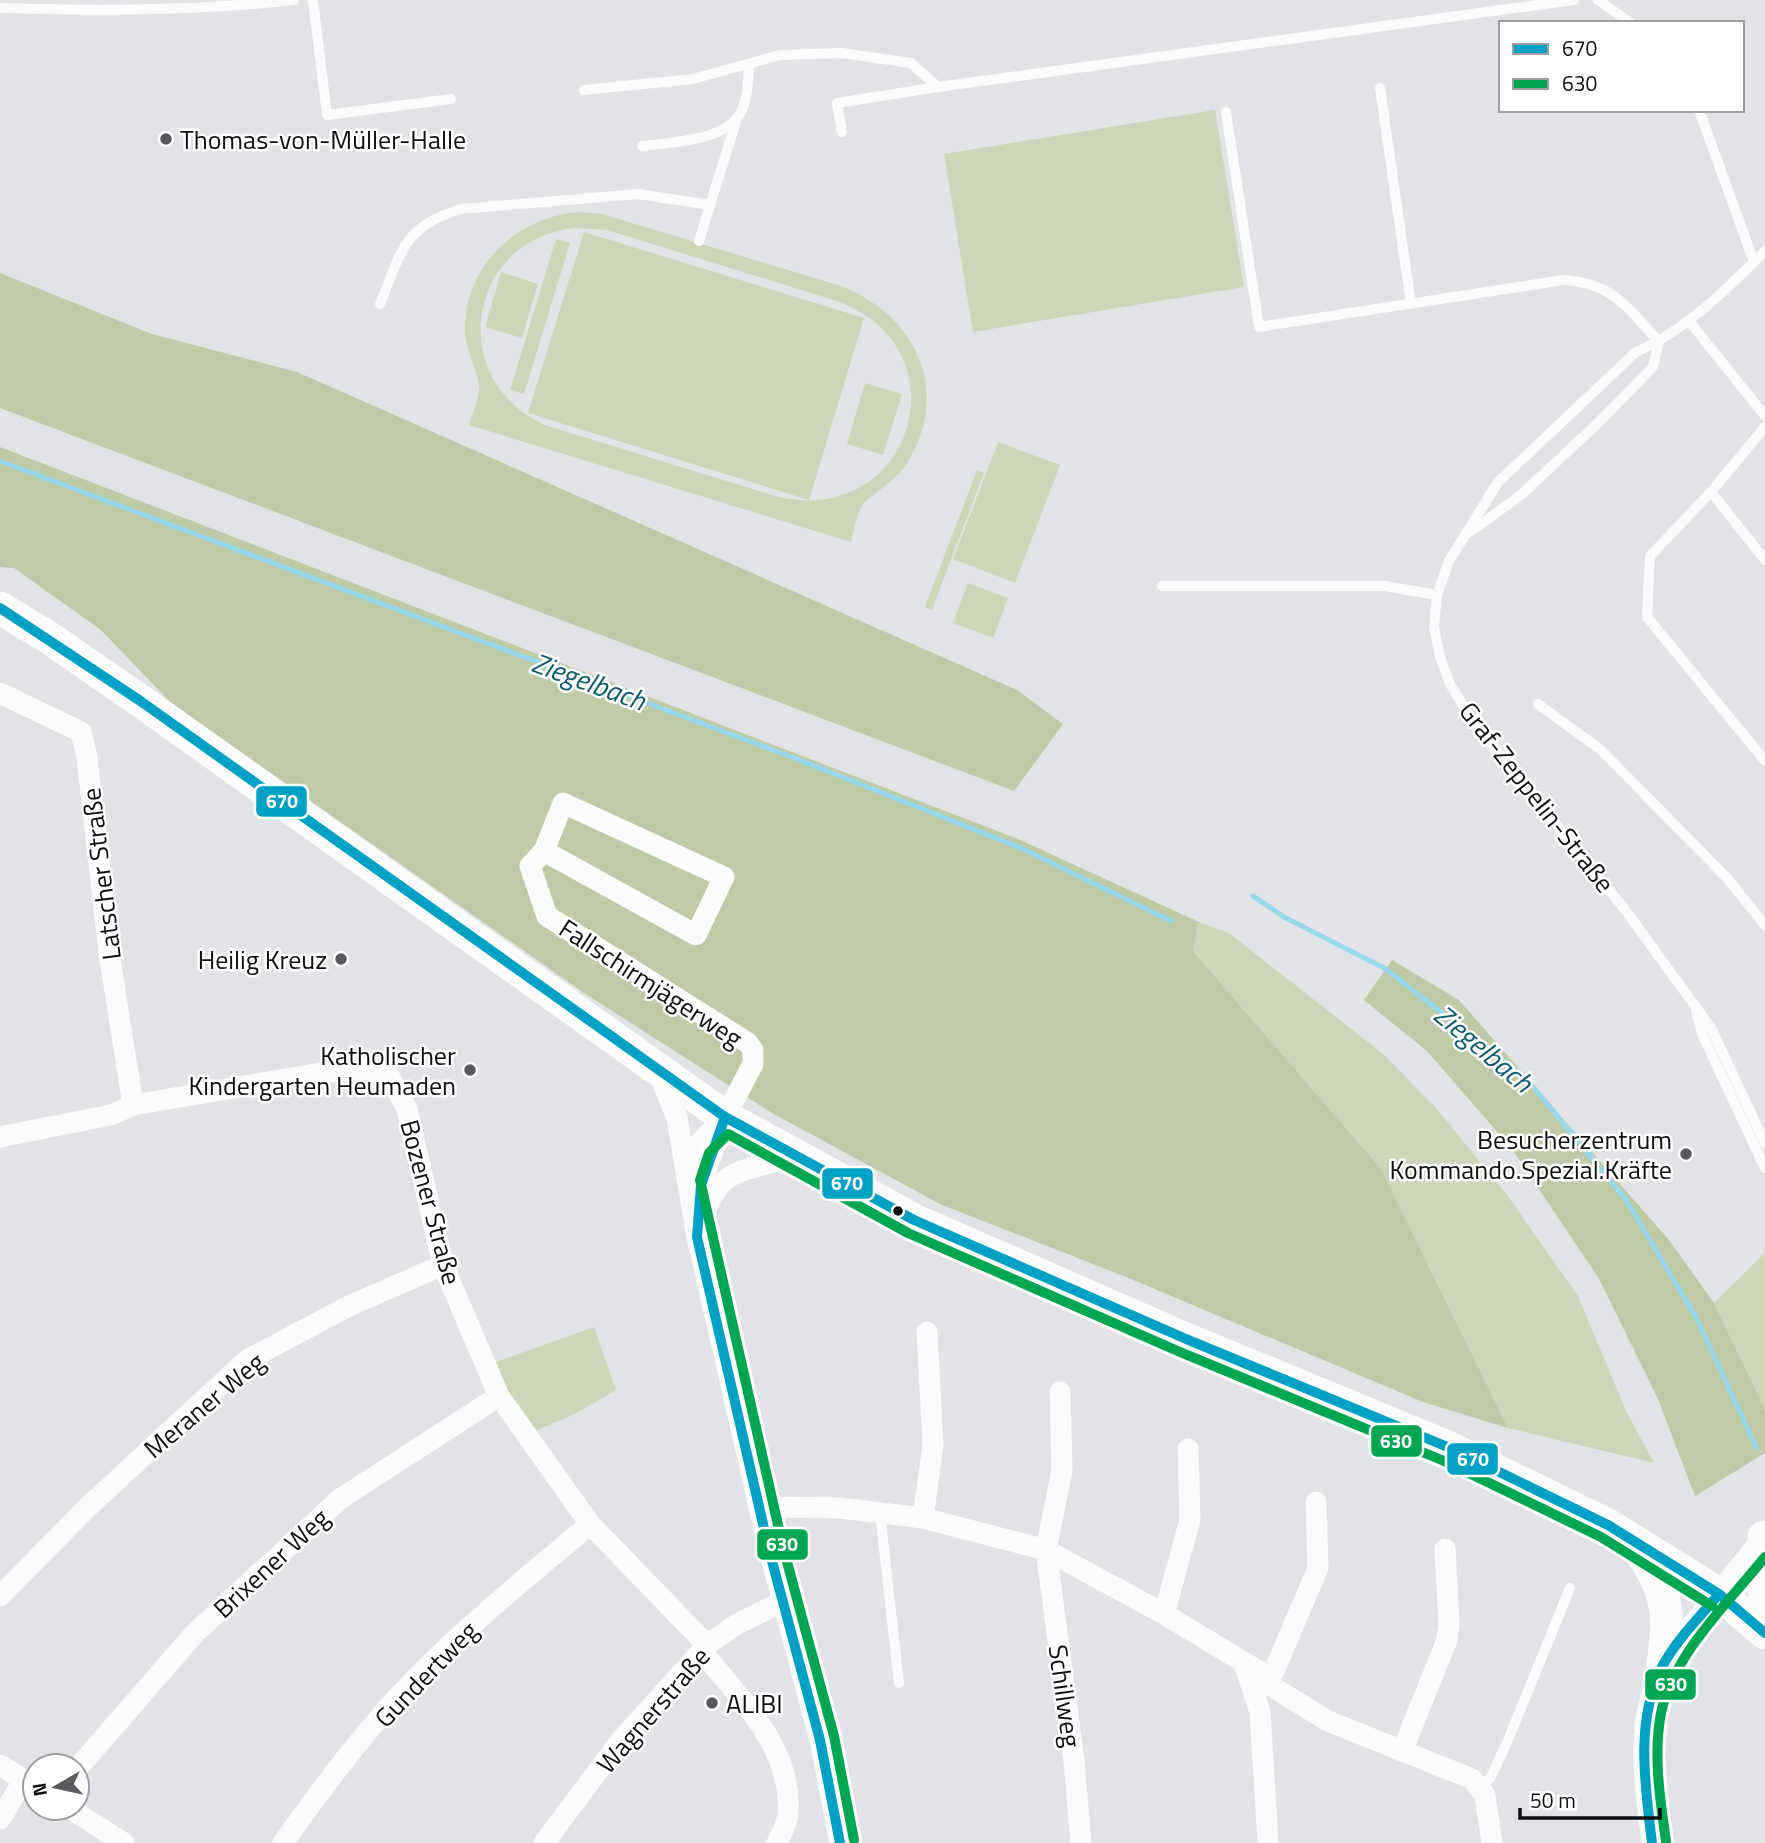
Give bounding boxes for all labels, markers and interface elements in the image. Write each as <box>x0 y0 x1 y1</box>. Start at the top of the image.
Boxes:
legend <box>1499 21 1744 112</box>
text: 670 <box>1562 32 1597 64</box>
text: 630 <box>1562 67 1597 99</box>
place label: Thomas-von-Müller-Halle <box>180 120 466 159</box>
marker: Thomas-von-Müller-Halle <box>158 131 174 147</box>
water label: Ziegelbach <box>526 641 653 722</box>
street label: Graf-Zeppelin-Straße <box>1450 693 1624 901</box>
line badge: 670 <box>255 785 308 818</box>
street label: Latscher Straße <box>71 786 131 962</box>
text: 670 <box>266 786 298 815</box>
street label: Fallschirmjägerweg <box>551 909 751 1057</box>
place label: Heilig Kreuz <box>198 940 327 979</box>
marker: Heilig Kreuz <box>333 951 349 967</box>
water label: Ziegelbach <box>1425 994 1544 1103</box>
place label: Katholischer Kindergarten Heumaden <box>189 1036 456 1105</box>
marker: Katholischer Kindergarten Heumaden <box>462 1062 478 1078</box>
street label: Bozener Straße <box>390 1115 472 1289</box>
place label: Besucherzentrum Kommando.Spezial.Kräfte <box>1390 1120 1672 1189</box>
marker: Besucherzentrum Kommando.Spezial.Kräfte <box>1678 1146 1694 1162</box>
line badge: 670 <box>821 1167 874 1200</box>
text: 670 <box>831 1168 863 1197</box>
unlabelled marker <box>891 1204 905 1218</box>
street label: Meraner Weg <box>135 1343 273 1467</box>
line badge: 630 <box>1370 1424 1423 1458</box>
text: 630 <box>1380 1426 1412 1455</box>
line badge: 670 <box>1446 1442 1499 1476</box>
text: 670 <box>1457 1444 1489 1473</box>
street label: Brixener Weg <box>204 1499 338 1627</box>
line badge: 630 <box>756 1528 809 1561</box>
text: 630 <box>766 1529 798 1558</box>
street label: Gundertweg <box>365 1612 487 1736</box>
street label: Wagnerstraße <box>587 1638 719 1782</box>
street label: Schillweg <box>1039 1642 1091 1750</box>
line badge: 630 <box>1644 1668 1697 1701</box>
text: 630 <box>1655 1669 1687 1698</box>
place label: ALIBI <box>726 1684 783 1723</box>
marker: ALIBI <box>704 1695 720 1711</box>
north arrow <box>21 1752 91 1822</box>
scale bar <box>1520 1776 1660 1820</box>
text: N <box>23 1781 54 1799</box>
text: 50 m <box>1530 1784 1576 1816</box>

